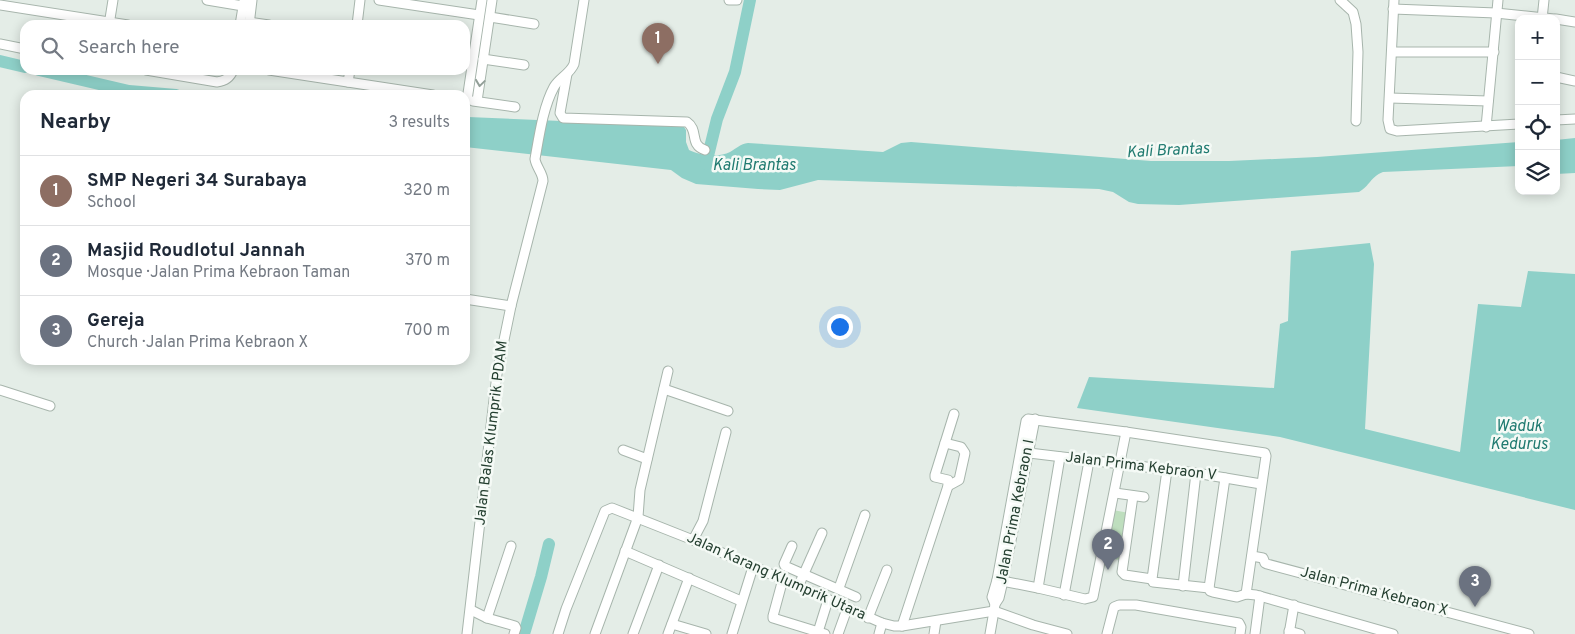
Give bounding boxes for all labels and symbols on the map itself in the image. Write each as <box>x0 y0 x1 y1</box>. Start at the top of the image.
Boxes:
pin: 1 <box>642 23 674 64</box>
one-way arrow <box>475 78 485 87</box>
water label: Kali Brantas <box>1126 139 1211 163</box>
water label: Kali Brantas <box>712 156 796 176</box>
your location <box>827 314 853 340</box>
street label: Jalan Balas Klumprik PDAM <box>471 340 513 526</box>
water label: Waduk Kedurus <box>1490 417 1549 455</box>
street label: Jalan Prima Kebraon I <box>993 438 1039 586</box>
street label: Jalan Prima Kebraon V <box>1064 448 1218 486</box>
street label: Jalan Karang Klumprik Utara <box>683 529 869 625</box>
pin: 2 <box>1092 529 1124 570</box>
street label: Jalan Prima Kebraon X <box>1298 563 1450 621</box>
pin: 3 <box>1459 566 1491 607</box>

